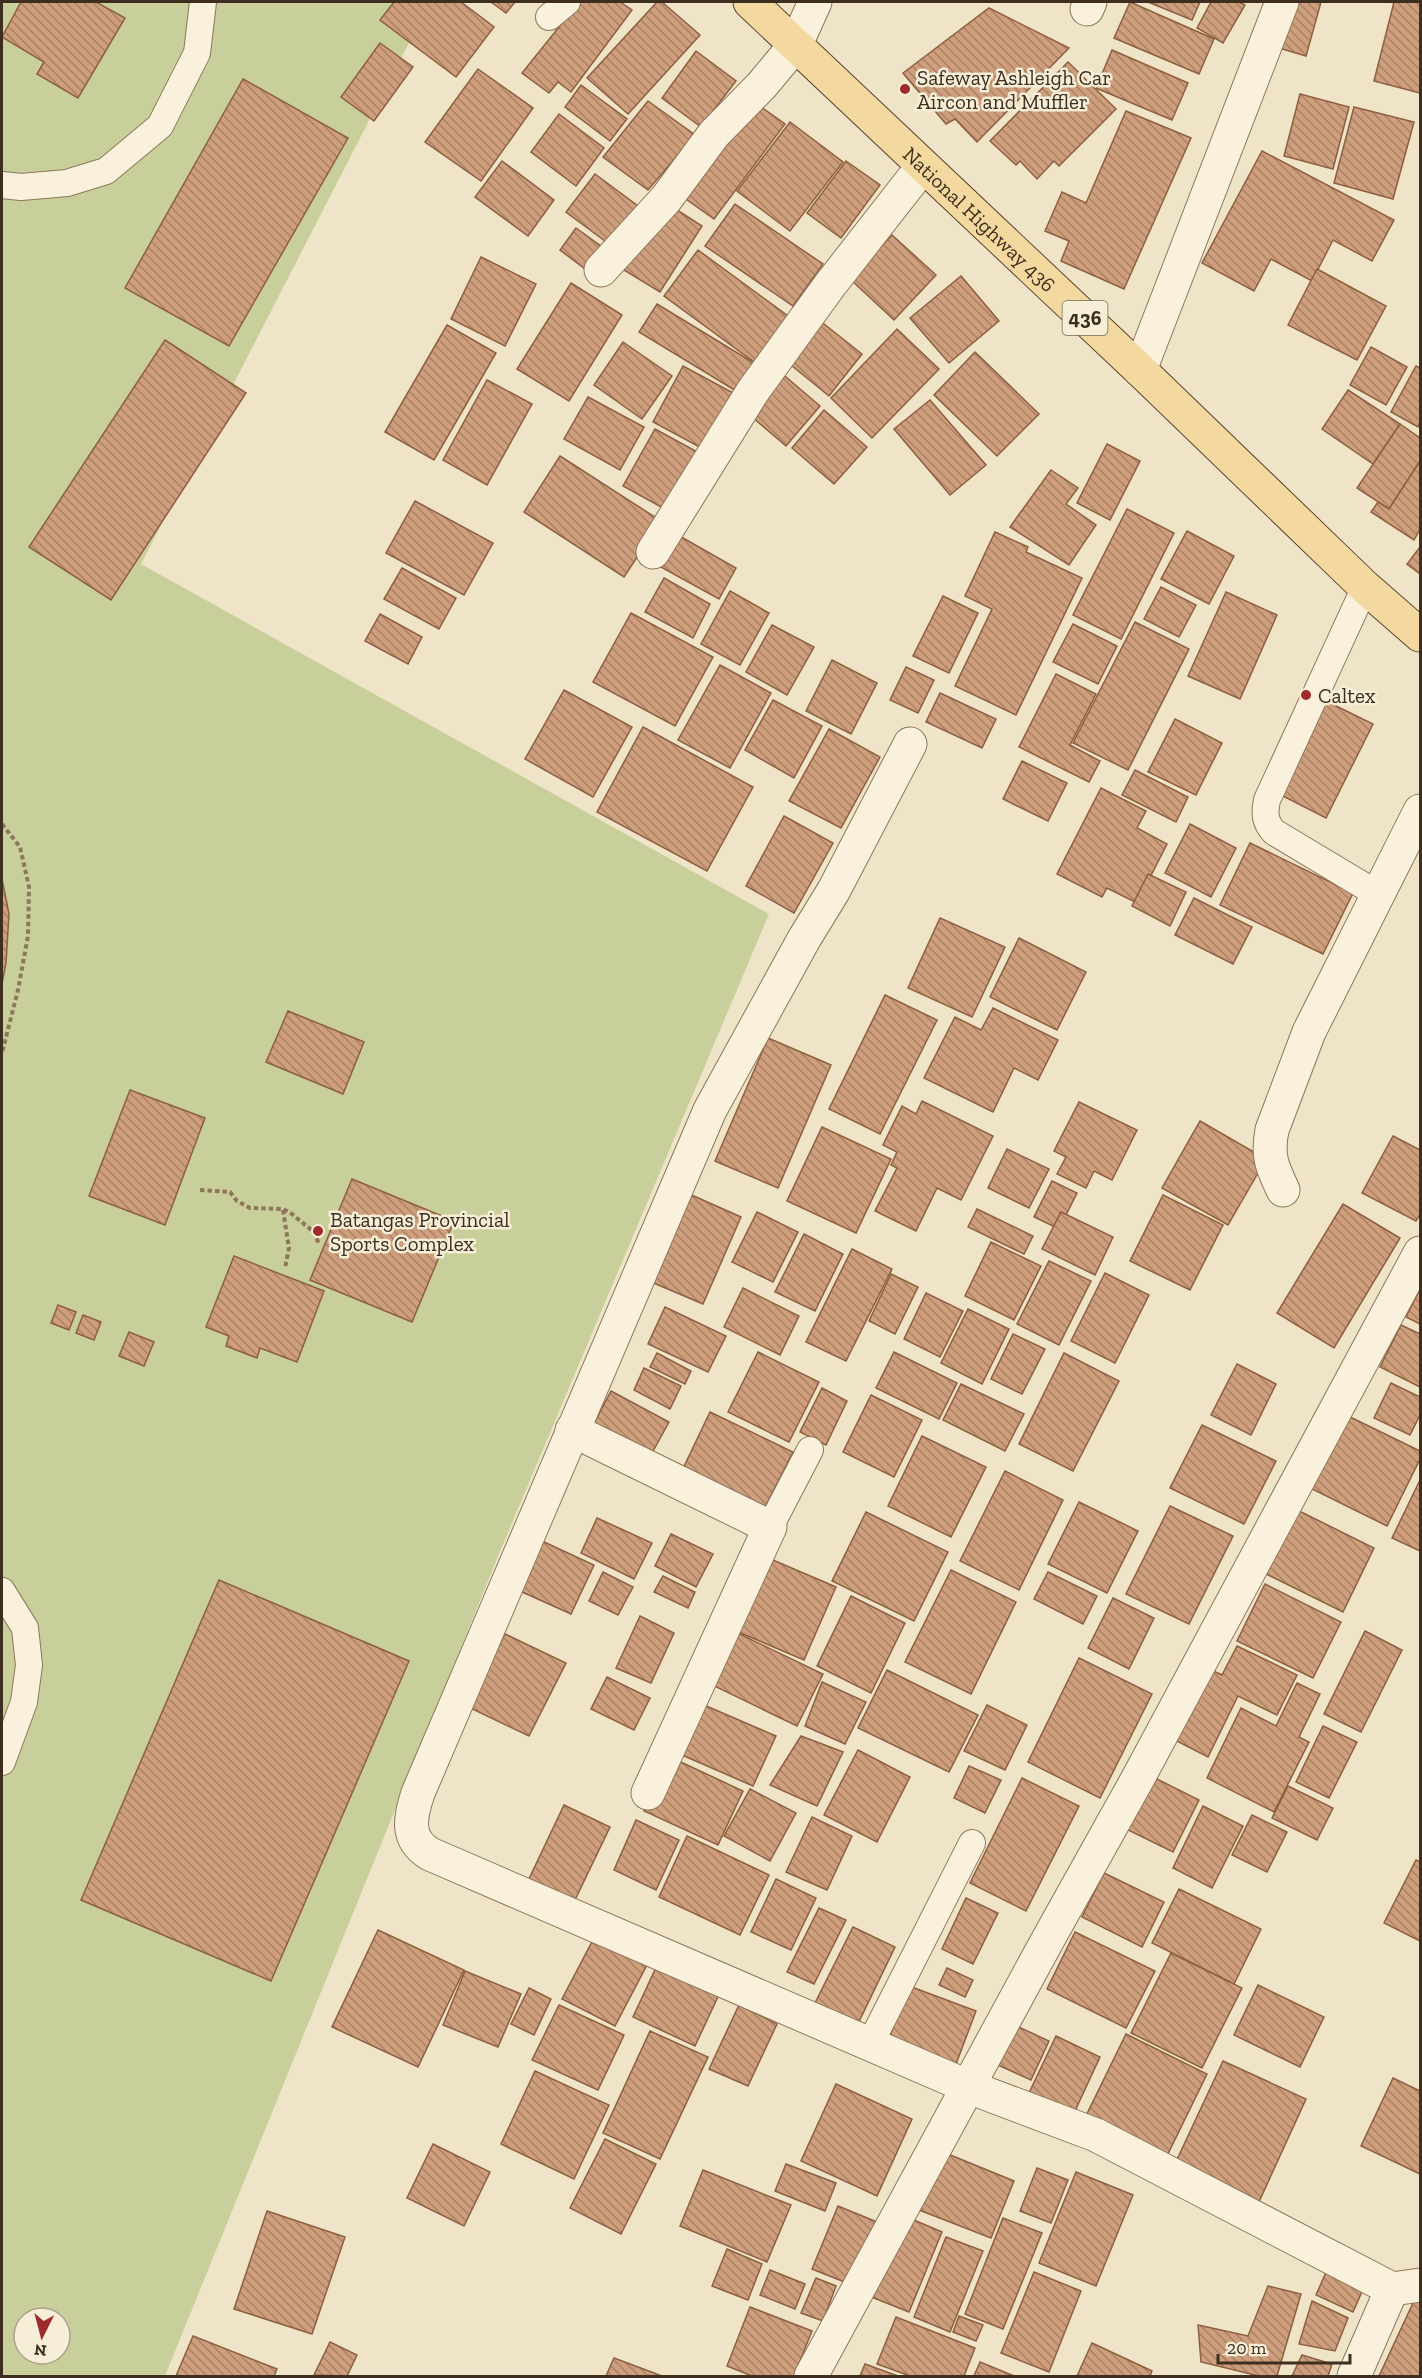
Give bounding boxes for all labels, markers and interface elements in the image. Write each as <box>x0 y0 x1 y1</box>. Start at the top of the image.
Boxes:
place label: Safeway Ashleigh Car Aircon and Muffler <box>917 65 1111 114</box>
marker: Safeway Ashleigh Car Aircon and Muffler <box>898 82 912 96</box>
street label: National Highway 436 <box>898 141 1061 297</box>
road number: 436 <box>1062 301 1108 335</box>
place label: Caltex <box>1318 683 1376 708</box>
marker: Caltex <box>1299 688 1313 702</box>
place label: Batangas Provincial Sports Complex <box>330 1207 510 1256</box>
marker: Batangas Provincial Sports Complex <box>311 1224 325 1238</box>
north arrow <box>12 2306 72 2366</box>
scale bar <box>1218 2327 1350 2365</box>
text: 20 m <box>1227 2337 1267 2359</box>
text: N <box>33 2340 48 2361</box>

